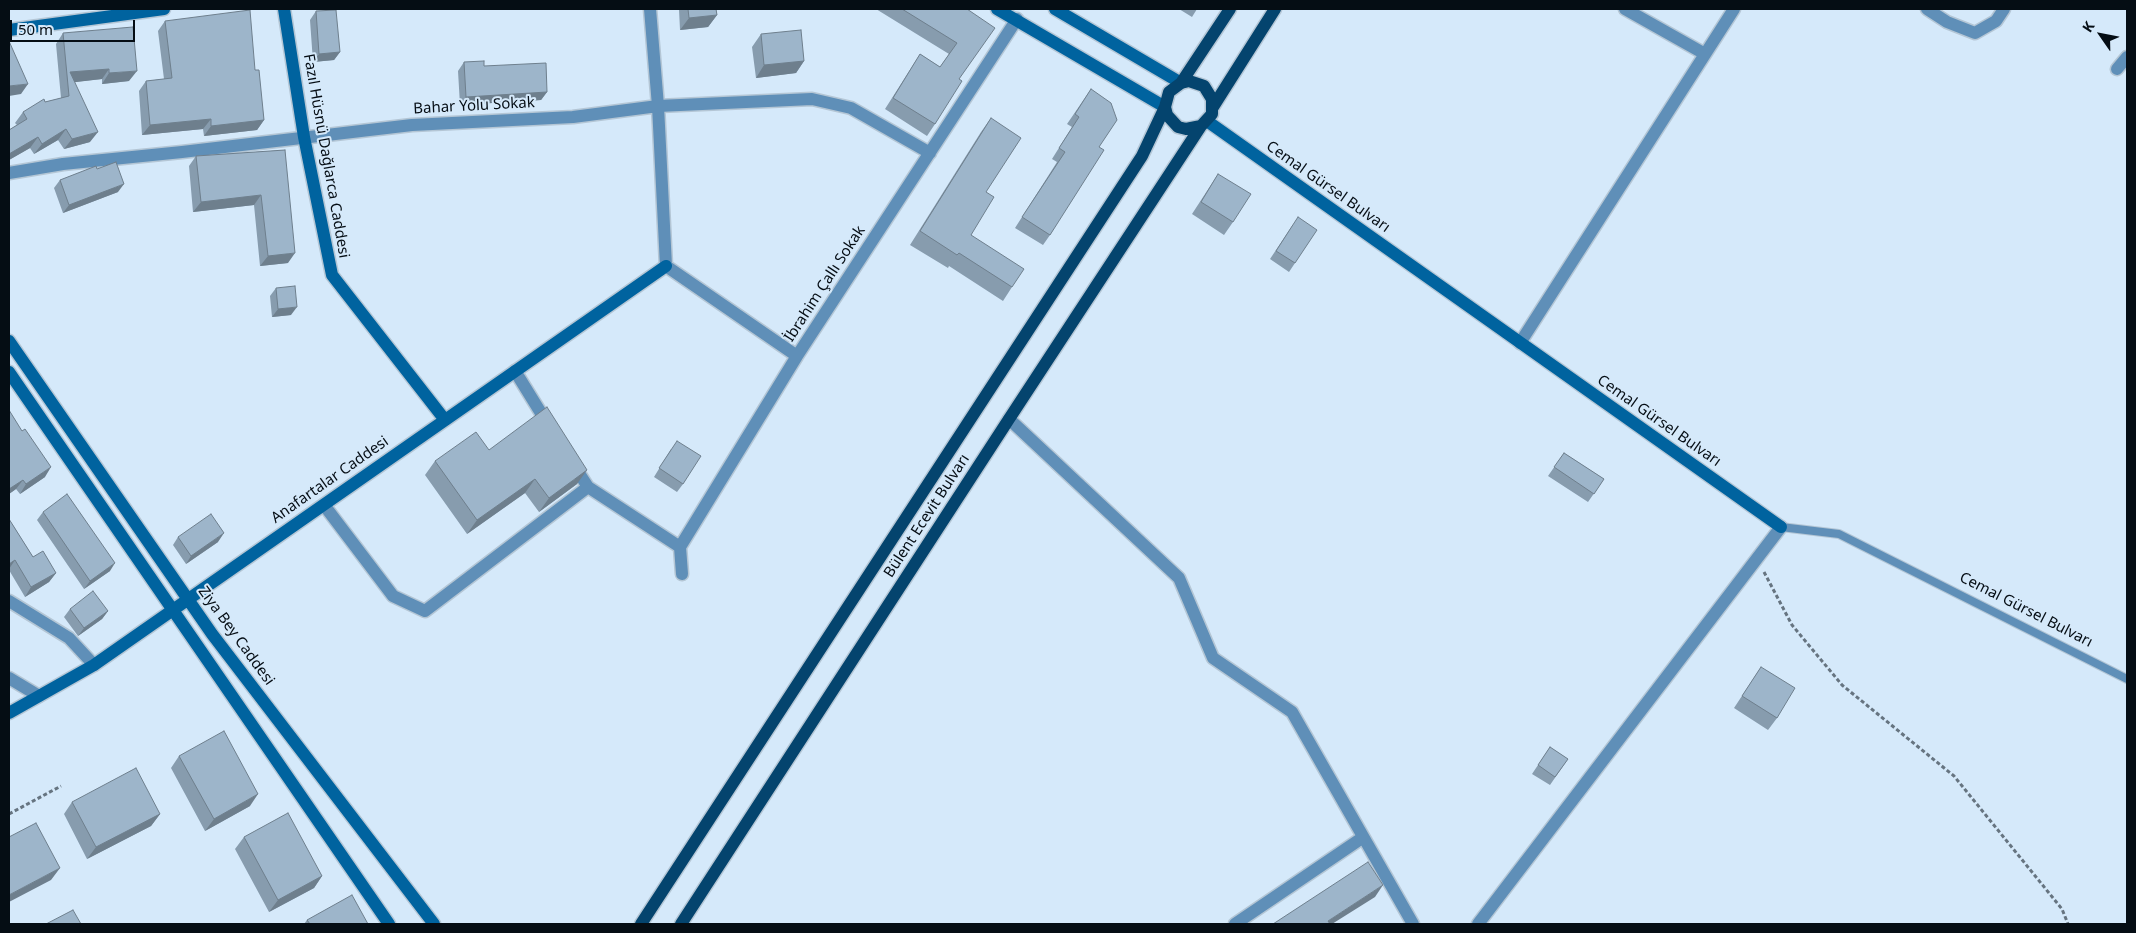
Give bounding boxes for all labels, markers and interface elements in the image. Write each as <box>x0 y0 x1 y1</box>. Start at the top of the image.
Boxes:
scale bar <box>12 10 138 42</box>
north arrow <box>2076 10 2126 60</box>
text: K <box>2077 17 2098 36</box>
text: 50 m <box>18 19 53 39</box>
street label: Fazıl Hüsnü Dağlarca Caddesi <box>299 52 353 260</box>
street label: Bahar Yolu Sokak <box>413 94 535 118</box>
street label: Cemal Gürsel Bulvarı <box>1263 137 1393 237</box>
street label: İbrahim Çallı Sokak <box>781 223 869 345</box>
street label: Cemal Gürsel Bulvarı <box>1594 371 1724 471</box>
street label: Anafartalar Caddesi <box>268 433 392 527</box>
street label: Bülent Ecevit Bulvarı <box>880 451 974 581</box>
street label: Cemal Gürsel Bulvarı <box>1956 569 2096 651</box>
street label: Ziya Bey Caddesi <box>194 583 278 689</box>

